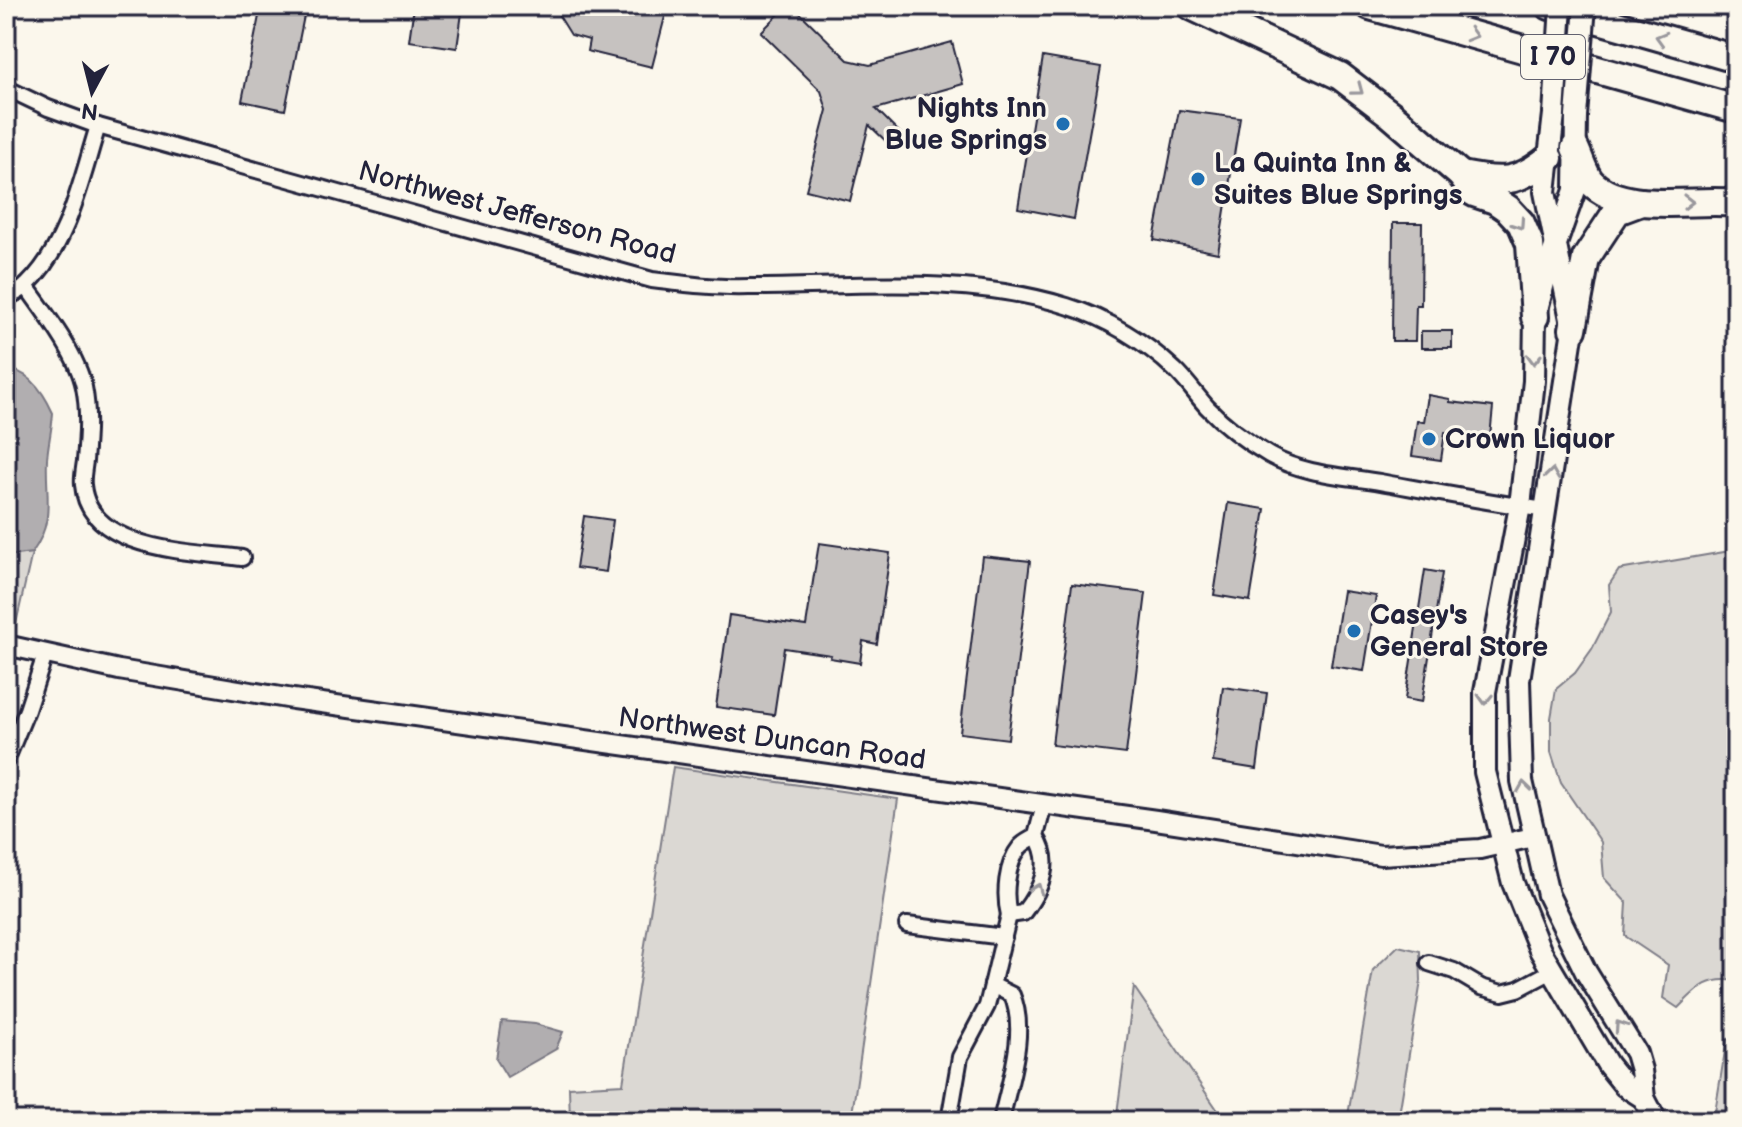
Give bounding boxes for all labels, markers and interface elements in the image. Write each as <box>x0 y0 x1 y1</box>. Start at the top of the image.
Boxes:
one-way arrow <box>1465 25 1479 42</box>
one-way arrow <box>1655 30 1668 47</box>
road number: I 70 <box>1521 35 1585 79</box>
north arrow <box>52 52 132 132</box>
one-way arrow <box>1349 80 1364 94</box>
place label: Nights Inn Blue Springs <box>884 92 1047 157</box>
text: N <box>80 96 100 125</box>
marker: Nights Inn Blue Springs <box>1054 115 1072 133</box>
place label: La Quinta Inn & Suites Blue Springs <box>1214 147 1462 212</box>
street label: Northwest Jefferson Road <box>355 155 679 271</box>
marker: La Quinta Inn & Suites Blue Springs <box>1189 170 1207 188</box>
one-way arrow <box>1682 193 1695 211</box>
one-way arrow <box>1509 215 1524 229</box>
one-way arrow <box>1525 353 1543 366</box>
place label: Crown Liquor <box>1445 423 1616 456</box>
marker: Crown Liquor <box>1420 430 1438 448</box>
one-way arrow <box>1543 467 1560 481</box>
place label: Casey's General Store <box>1370 599 1548 664</box>
marker: Casey's General Store <box>1345 622 1363 640</box>
one-way arrow <box>1477 694 1494 706</box>
street label: Northwest Duncan Road <box>616 701 928 777</box>
one-way arrow <box>1516 780 1533 794</box>
one-way arrow <box>1028 882 1044 897</box>
one-way arrow <box>1614 1020 1629 1035</box>

